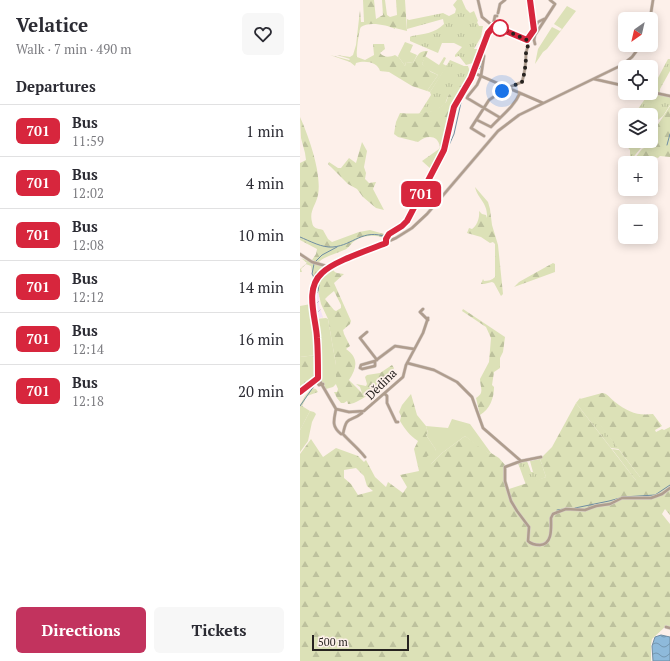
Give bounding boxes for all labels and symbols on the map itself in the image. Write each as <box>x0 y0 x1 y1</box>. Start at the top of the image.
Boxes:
north arrow <box>618 12 658 52</box>
unlabelled marker <box>491 19 509 37</box>
your location <box>492 81 512 101</box>
line badge: 701 <box>398 181 444 207</box>
street label: Dědina <box>362 365 400 403</box>
scale bar <box>312 633 409 652</box>

